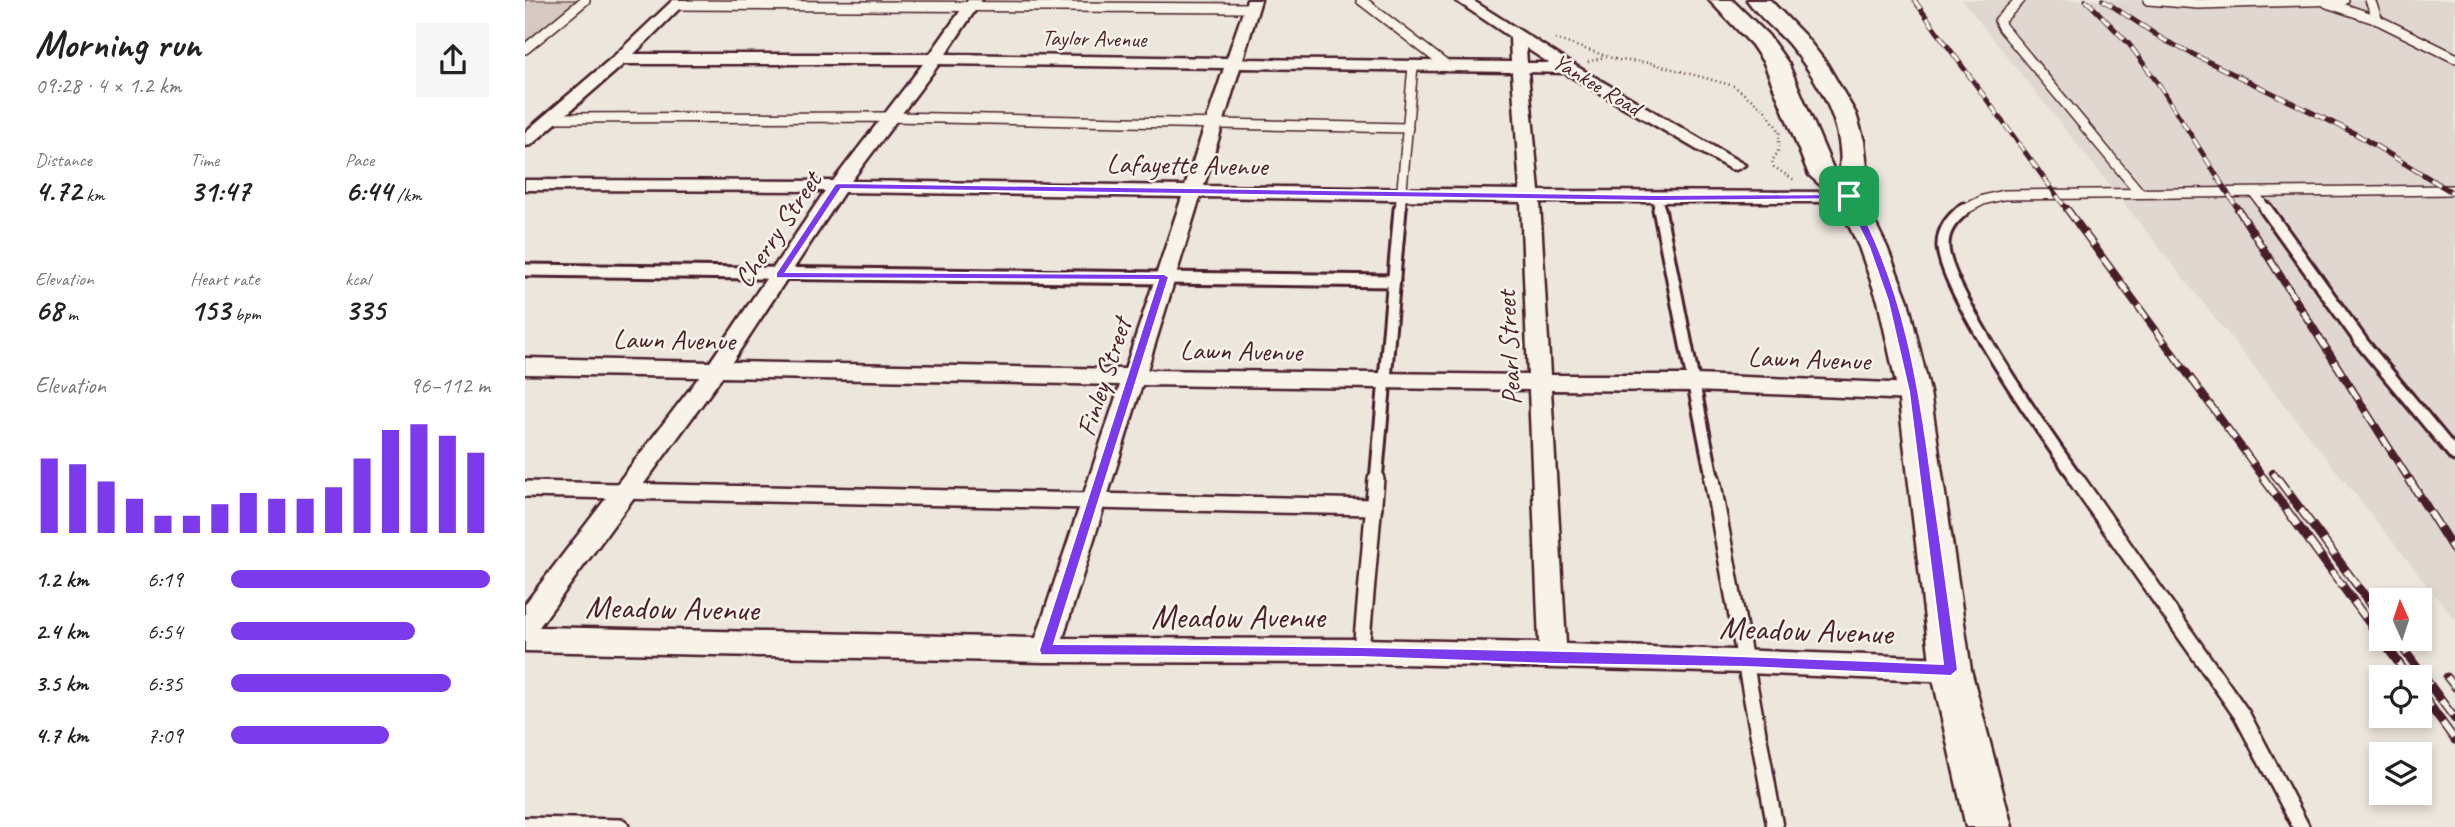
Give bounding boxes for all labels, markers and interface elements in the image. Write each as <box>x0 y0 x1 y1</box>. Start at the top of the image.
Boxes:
text: Morning run <box>35 21 201 68</box>
button: share <box>416 23 490 97</box>
street label: Taylor Avenue <box>1041 23 1148 54</box>
street label: Yankee Road <box>1547 47 1650 124</box>
text: 09:28 · 4 × 1.2 km <box>35 71 181 100</box>
street label: Lafayette Avenue <box>1106 146 1270 183</box>
text: Distance <box>35 148 92 172</box>
text: Time <box>190 148 219 172</box>
text: Pace <box>345 148 374 172</box>
street label: Cherry Street <box>726 162 830 294</box>
pin <box>1819 166 1879 226</box>
text: 4.72 <box>35 172 81 210</box>
text: 31:47 <box>190 172 250 210</box>
text: 6:44 <box>345 172 392 210</box>
icon: arrive <box>1830 177 1868 215</box>
text: km <box>81 183 105 207</box>
text: /km <box>392 183 422 207</box>
text: Elevation <box>35 267 93 291</box>
text: Heart rate <box>190 267 259 291</box>
text: kcal <box>345 267 370 291</box>
street label: Pearl Street <box>1488 287 1529 406</box>
text: 68 <box>35 291 63 329</box>
text: 153 <box>190 291 230 329</box>
text: 335 <box>345 291 385 329</box>
text: m <box>63 302 78 326</box>
text: bpm <box>230 302 261 326</box>
street label: Finley Street <box>1068 310 1140 441</box>
street label: Lawn Avenue <box>613 321 737 358</box>
street label: Lawn Avenue <box>1180 332 1304 369</box>
street label: Lawn Avenue <box>1747 339 1873 378</box>
text: Elevation <box>35 371 106 400</box>
text: 96–112 m <box>410 371 490 400</box>
text: 1.2 km <box>35 565 89 594</box>
text: 6:19 <box>147 565 183 594</box>
street label: Meadow Avenue <box>585 585 761 631</box>
north arrow <box>2369 588 2433 651</box>
map controls <box>2369 588 2432 805</box>
street label: Meadow Avenue <box>1151 596 1327 638</box>
street label: Meadow Avenue <box>1719 606 1896 654</box>
text: 2.4 km <box>35 617 89 646</box>
text: 6:54 <box>147 617 183 646</box>
button: locate <box>2369 665 2432 728</box>
text: 3.5 km <box>35 669 88 698</box>
text: 6:35 <box>147 669 183 698</box>
text: 4.7 km <box>35 721 88 750</box>
text: 7:09 <box>147 721 183 750</box>
button: layers <box>2369 742 2432 805</box>

